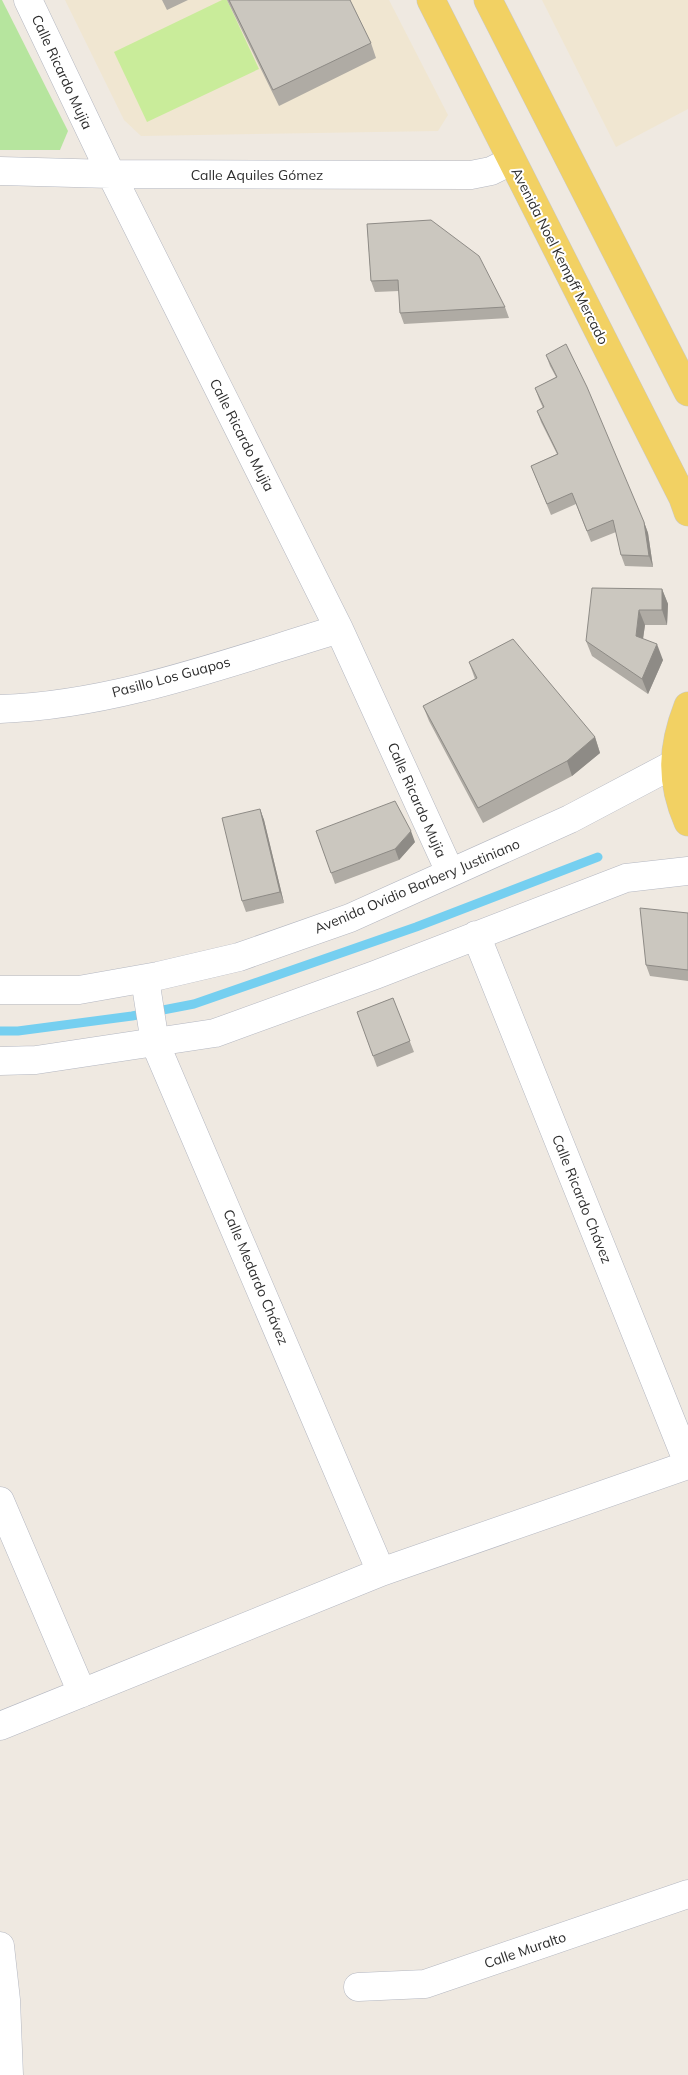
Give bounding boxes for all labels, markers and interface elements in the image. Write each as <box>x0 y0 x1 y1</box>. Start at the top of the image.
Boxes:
street label: Calle Ricardo Mujia <box>28 12 96 132</box>
street label: Avenida Noel Kempff Mercado <box>507 165 613 347</box>
street label: Calle Aquiles Gómez <box>191 166 323 184</box>
street label: Calle Ricardo Mujia <box>206 376 278 494</box>
street label: Pasillo Los Guapos <box>110 653 232 701</box>
street label: Calle Ricardo Mujia <box>384 740 450 860</box>
street label: Avenida Ovidio Barbery Justiniano <box>312 834 522 938</box>
street label: Calle Ricardo Chávez <box>548 1132 616 1266</box>
street label: Calle Medardo Chávez <box>219 1207 293 1347</box>
street label: Calle Muralto <box>482 1928 568 1972</box>

